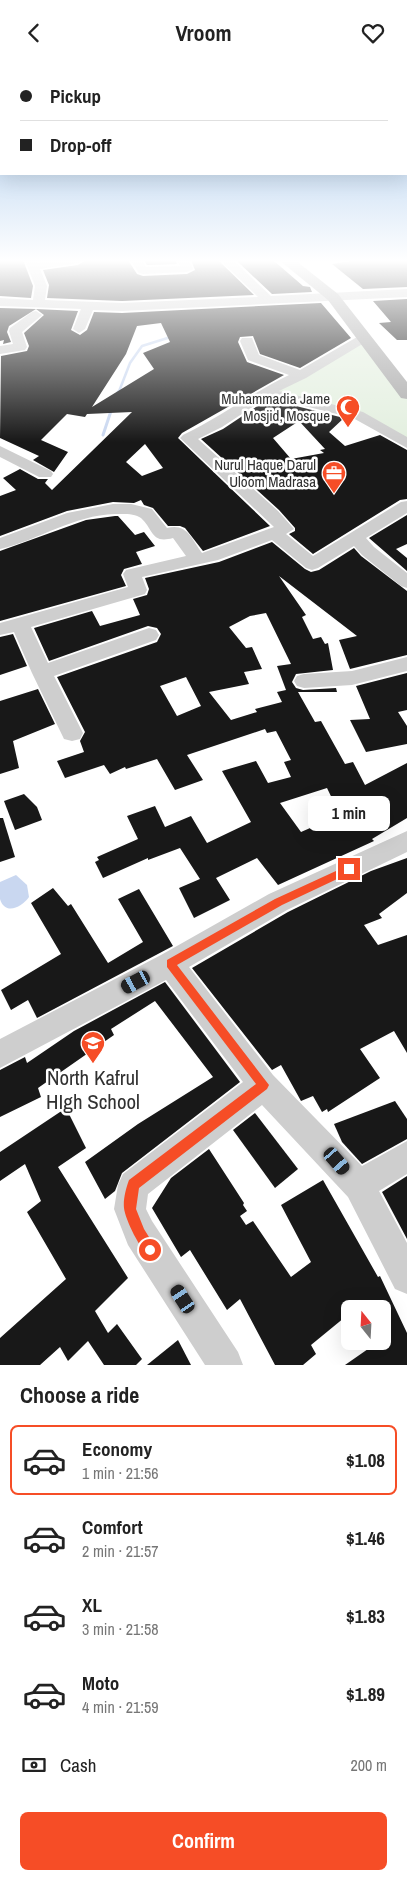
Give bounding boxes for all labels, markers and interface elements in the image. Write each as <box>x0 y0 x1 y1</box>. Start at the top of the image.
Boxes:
text: Vroom <box>175 18 232 48</box>
icon: back <box>20 19 48 47</box>
icon: heart <box>359 19 387 47</box>
text: Pickup <box>50 83 101 109</box>
text: Drop-off <box>50 132 111 158</box>
place label: Muhammadia Jame Mosjid, Mosque <box>221 388 330 426</box>
mosque icon: Muhammadia Jame Mosjid, Mosque <box>335 394 361 428</box>
place label: Nurul Haque Darul Uloom Madrasa <box>214 454 316 492</box>
office icon: Nurul Haque Darul Uloom Madrasa <box>321 460 347 494</box>
callout: 1 min <box>308 797 390 831</box>
text: 1 min <box>332 802 366 824</box>
route end <box>338 858 360 880</box>
car <box>119 968 152 996</box>
school or university icon: North Kafrul HIgh School <box>80 1030 106 1064</box>
place label: North Kafrul HIgh School <box>46 1063 140 1116</box>
car <box>321 1145 352 1177</box>
route start <box>139 1239 161 1261</box>
car <box>168 1282 197 1316</box>
north arrow <box>341 1300 391 1350</box>
map controls <box>341 1300 391 1350</box>
text: Choose a ride <box>20 1380 139 1410</box>
text: Economy <box>82 1436 152 1462</box>
icon: car <box>22 1438 67 1483</box>
text: $1.08 <box>346 1447 385 1473</box>
text: 1 min · 21:56 <box>82 1462 159 1484</box>
text: Comfort <box>82 1514 143 1540</box>
icon: car <box>22 1516 67 1561</box>
text: $1.46 <box>346 1525 385 1551</box>
text: 2 min · 21:57 <box>82 1540 159 1562</box>
text: XL <box>82 1592 102 1618</box>
icon: car <box>22 1594 67 1639</box>
text: $1.83 <box>346 1603 385 1629</box>
text: 3 min · 21:58 <box>82 1618 159 1640</box>
text: Moto <box>82 1670 119 1696</box>
icon: car <box>22 1672 67 1717</box>
text: $1.89 <box>346 1681 385 1707</box>
text: 4 min · 21:59 <box>82 1696 159 1718</box>
icon: cash <box>20 1751 48 1779</box>
text: Cash <box>60 1752 96 1778</box>
text: 200 m <box>351 1754 387 1776</box>
button: Confirm <box>20 1812 387 1870</box>

